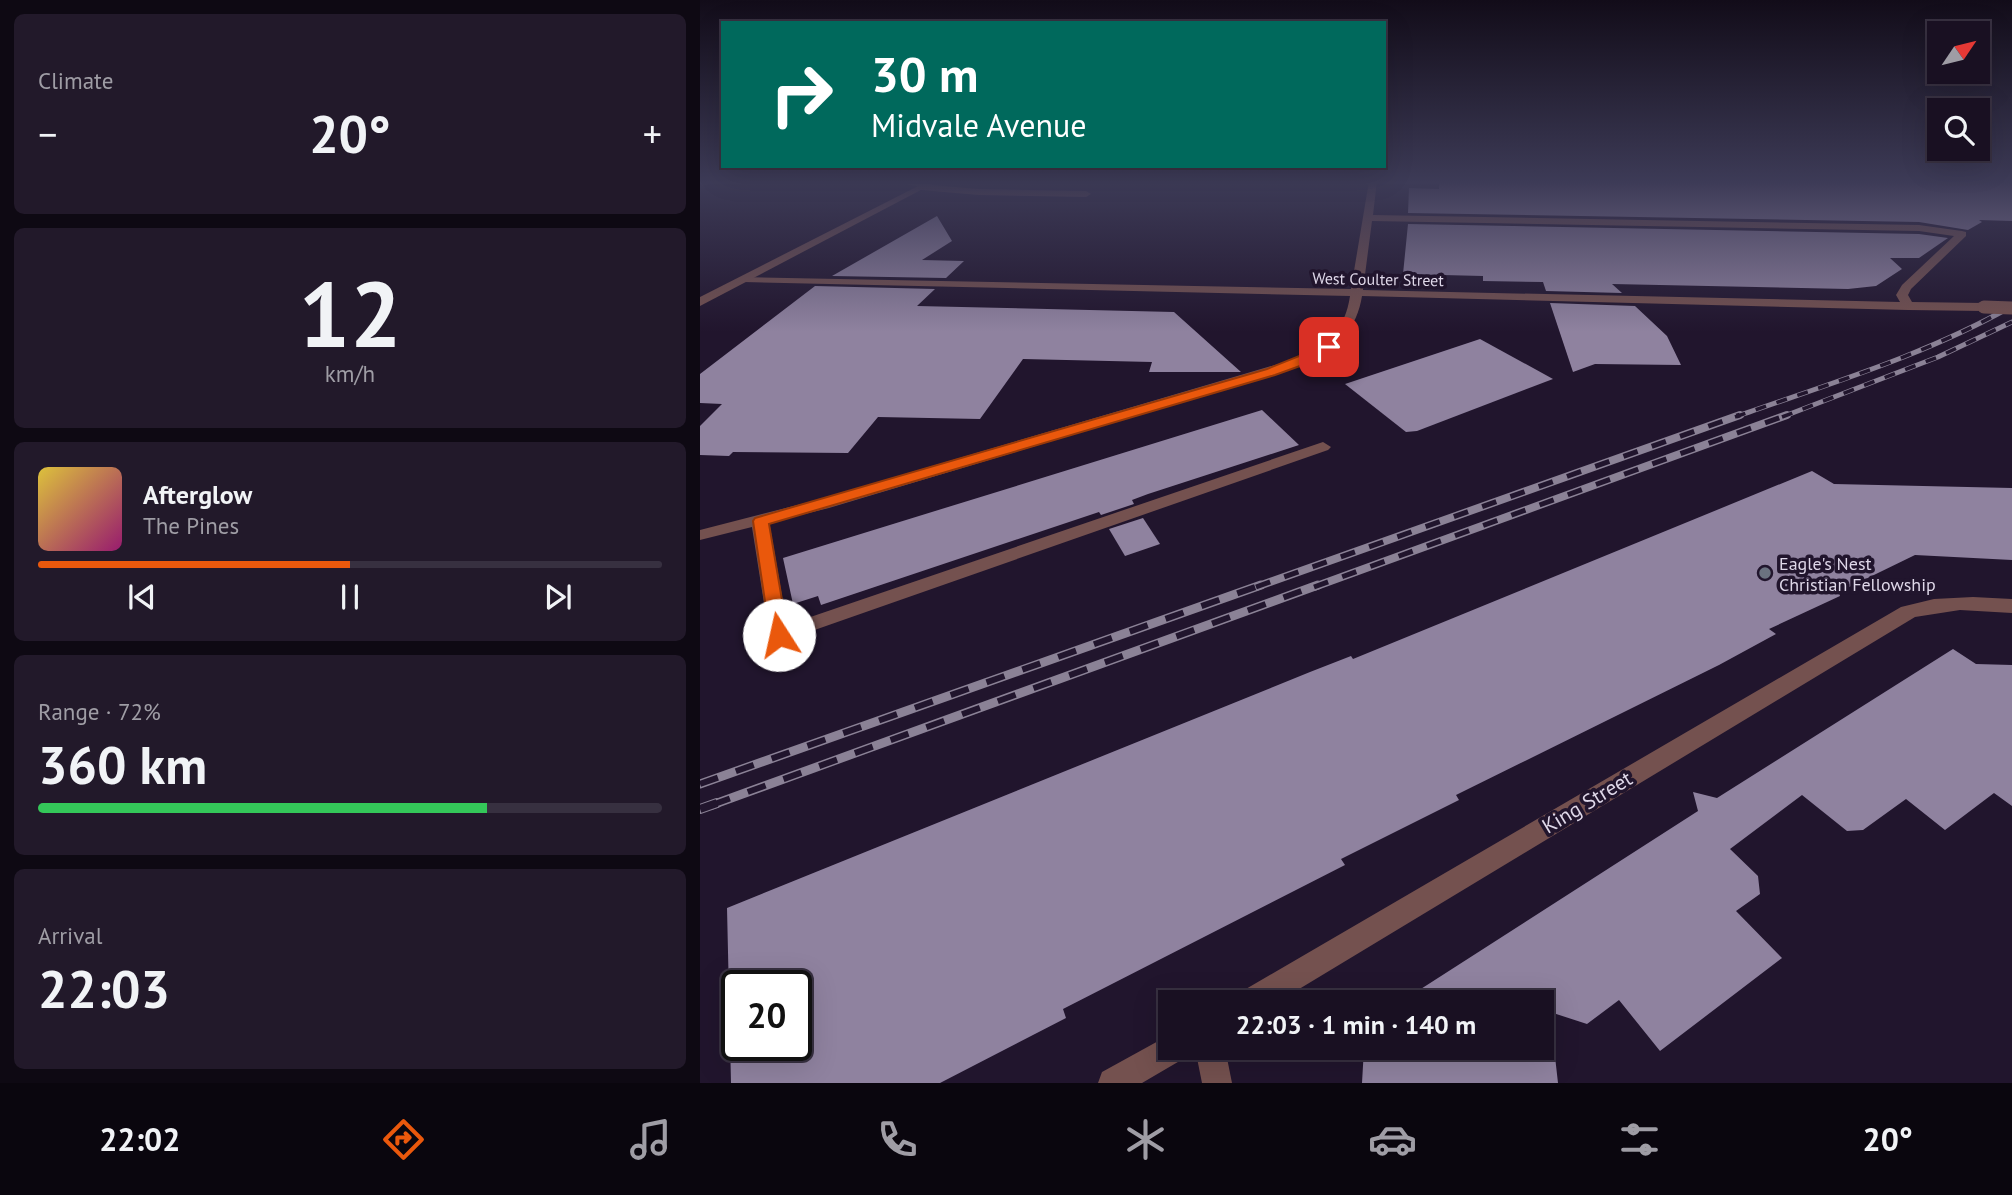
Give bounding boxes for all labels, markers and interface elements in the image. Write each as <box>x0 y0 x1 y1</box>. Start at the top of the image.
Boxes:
north arrow <box>1927 21 1990 84</box>
map controls <box>1927 21 1990 161</box>
text: 30 m <box>871 42 978 106</box>
icon: right <box>756 49 847 140</box>
text: Climate <box>38 66 113 95</box>
button: search <box>1927 98 1990 161</box>
text: 20° <box>309 100 391 167</box>
text: Midvale Avenue <box>871 104 1086 146</box>
text: − <box>38 109 57 158</box>
text: + <box>643 109 662 158</box>
text: 12 <box>298 254 402 372</box>
street label: West Coulter Street <box>1312 268 1445 290</box>
pin <box>1299 317 1359 377</box>
icon: arrive <box>1310 328 1348 366</box>
text: km/h <box>325 359 375 388</box>
text: Afterglow <box>143 478 252 511</box>
text: The Pines <box>143 511 239 540</box>
place label: Eagle's Nest Christian Fellowship <box>1779 552 1936 596</box>
marker: Eagle's Nest Christian Fellowship <box>1757 565 1773 581</box>
icon: previous <box>123 578 161 616</box>
icon: pause <box>331 578 369 616</box>
icon: next <box>539 578 577 616</box>
position arrow <box>742 598 816 672</box>
text: Range · 72% <box>38 697 161 726</box>
text: 360 km <box>38 731 207 798</box>
street label: King Street <box>1537 765 1637 839</box>
text: Arrival <box>38 921 102 950</box>
text: 22:03 <box>38 955 170 1022</box>
speed limit sign: 20 <box>721 970 812 1061</box>
text: 22:03 · 1 min · 140 m <box>1236 1008 1476 1041</box>
icon: directions <box>379 1115 428 1164</box>
icon: music <box>626 1115 675 1164</box>
icon: phone <box>873 1115 922 1164</box>
icon: climate <box>1121 1115 1170 1164</box>
icon: car <box>1368 1115 1417 1164</box>
icon: filters <box>1615 1115 1664 1164</box>
text: 22:02 <box>99 1118 180 1160</box>
text: 20° <box>1863 1118 1913 1160</box>

